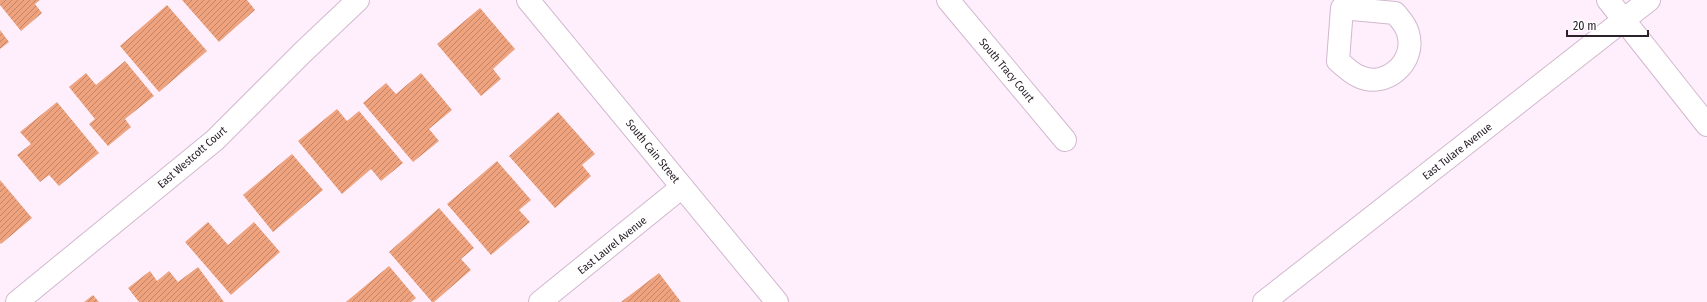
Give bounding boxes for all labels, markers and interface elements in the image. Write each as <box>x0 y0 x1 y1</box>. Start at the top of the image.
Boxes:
scale bar <box>1567 12 1648 38</box>
text: 20 m <box>1573 19 1597 33</box>
street label: South Tracy Court <box>976 36 1037 105</box>
street label: South Cain Street <box>623 117 682 186</box>
street label: East Tulare Avenue <box>1420 120 1495 183</box>
street label: East Westcott Court <box>155 124 230 191</box>
street label: East Laurel Avenue <box>575 214 649 277</box>

